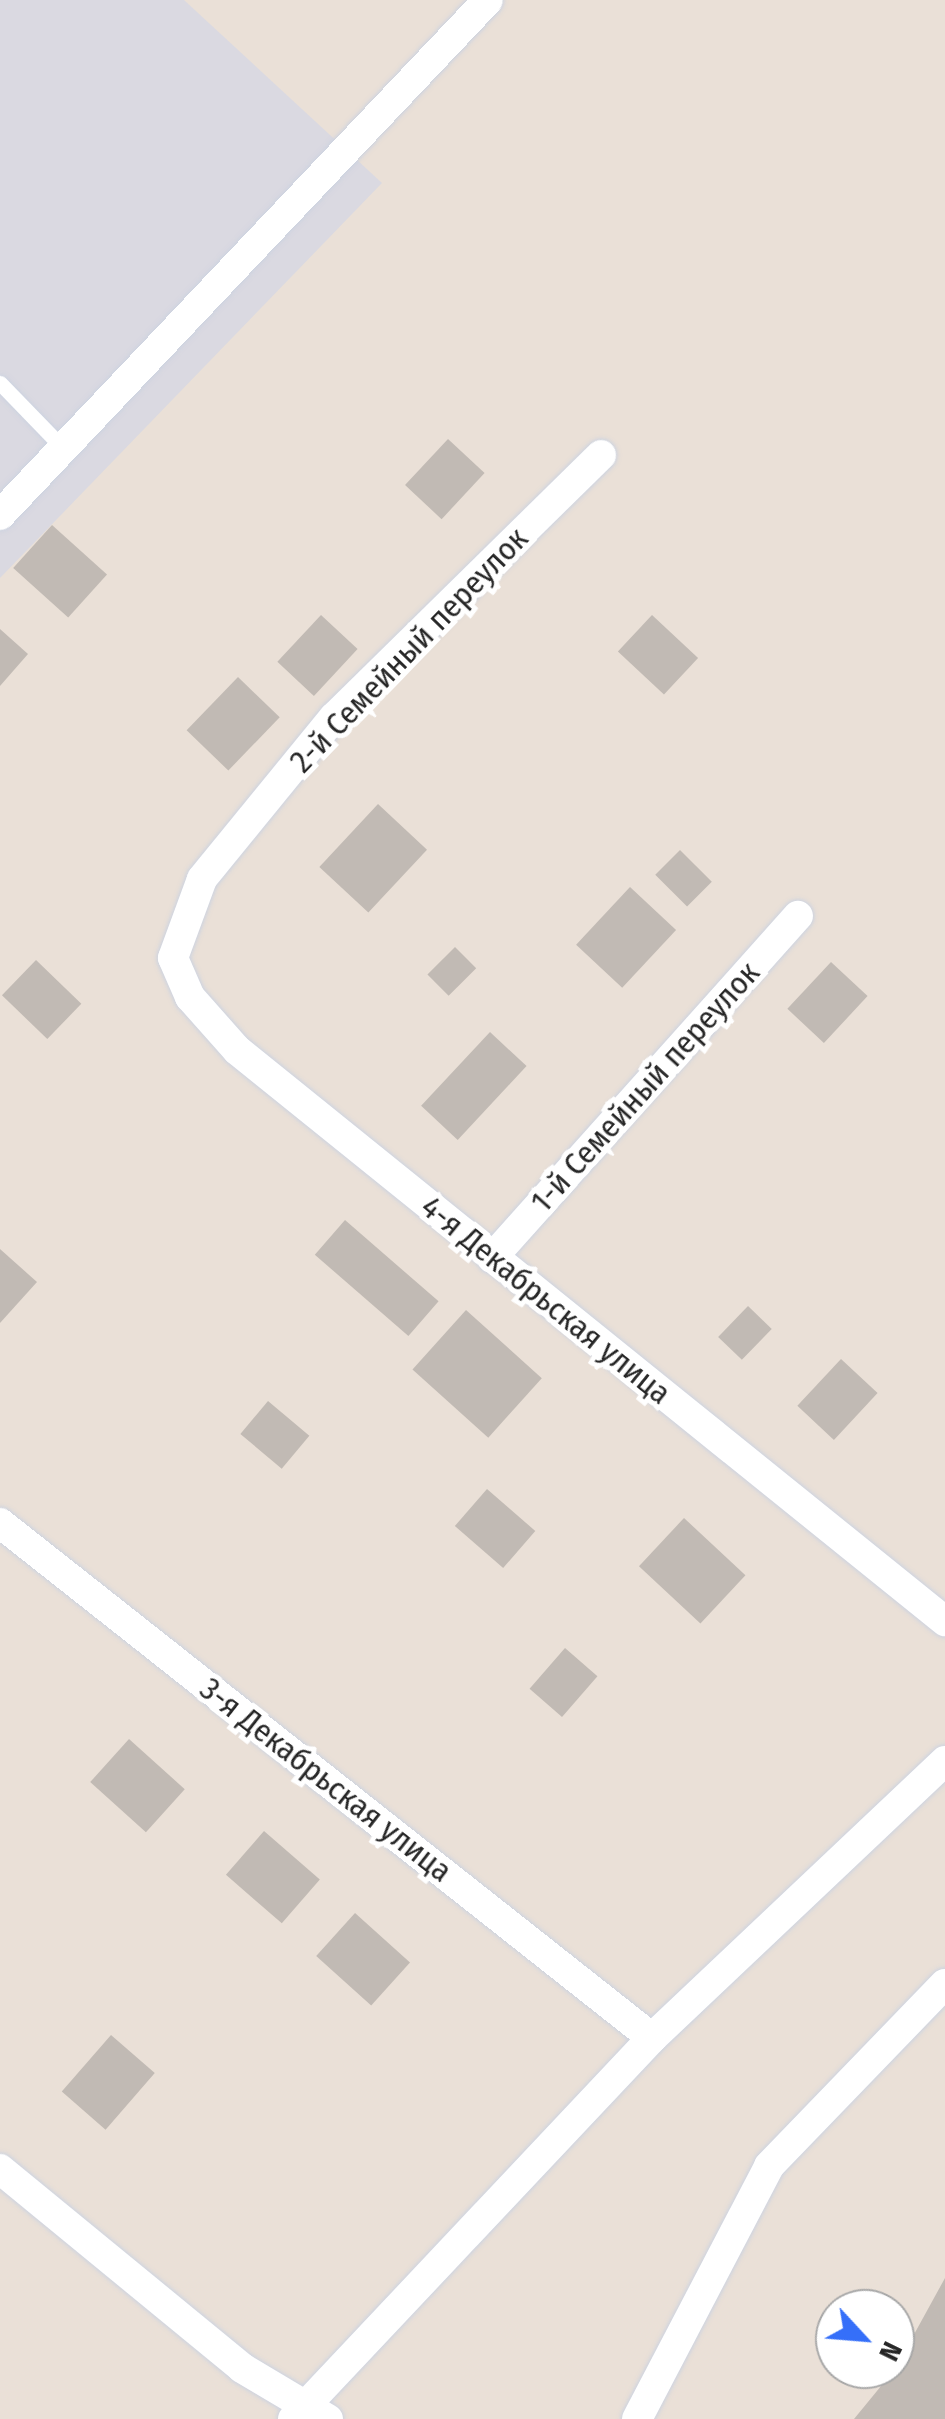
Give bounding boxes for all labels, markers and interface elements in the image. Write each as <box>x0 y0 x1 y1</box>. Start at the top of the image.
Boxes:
street label: 2-й Семейный переулок <box>282 520 536 780</box>
street label: 1-й Семейный переулок <box>522 954 768 1220</box>
street label: 4-я Декабрьская улица <box>413 1188 679 1412</box>
street label: 3-я Декабрьская улица <box>192 1670 460 1890</box>
north arrow <box>815 2289 915 2389</box>
text: N <box>872 2337 909 2366</box>

